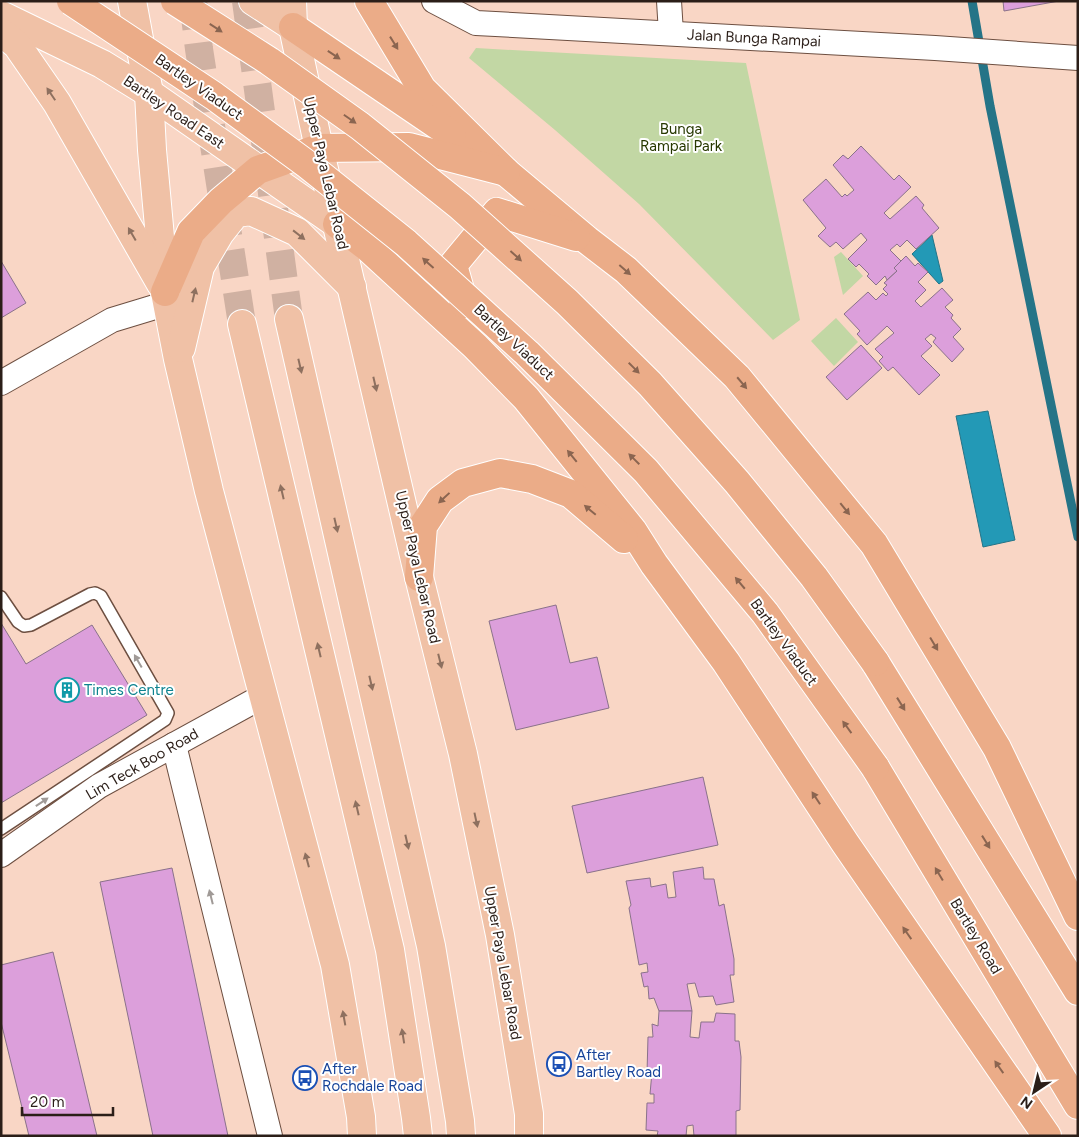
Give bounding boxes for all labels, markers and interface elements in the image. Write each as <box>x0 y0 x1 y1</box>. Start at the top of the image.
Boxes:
one-way arrow <box>209 23 223 32</box>
street label: Jalan Bunga Rampai <box>686 25 822 51</box>
one-way arrow <box>389 36 399 49</box>
street label: Bartley Viaduct <box>152 50 247 124</box>
one-way arrow <box>327 50 341 60</box>
street label: Bartley Road East <box>120 72 228 153</box>
one-way arrow <box>46 87 56 101</box>
street label: Upper Paya Lebar Road <box>300 95 352 251</box>
one-way arrow <box>344 114 357 124</box>
park label: Bunga Rampai Park <box>640 120 723 155</box>
one-way arrow <box>128 228 137 241</box>
one-way arrow <box>292 230 306 240</box>
one-way arrow <box>509 250 521 262</box>
one-way arrow <box>422 257 434 269</box>
one-way arrow <box>618 265 631 276</box>
one-way arrow <box>190 287 198 302</box>
street label: Bartley Viaduct <box>470 300 558 384</box>
one-way arrow <box>296 359 304 374</box>
one-way arrow <box>627 362 639 374</box>
one-way arrow <box>371 376 379 391</box>
one-way arrow <box>736 377 747 389</box>
one-way arrow <box>567 449 578 462</box>
one-way arrow <box>628 453 640 465</box>
one-way arrow <box>278 484 286 499</box>
street label: Upper Paya Lebar Road <box>392 489 444 645</box>
one-way arrow <box>438 492 450 504</box>
one-way arrow <box>839 502 851 514</box>
one-way arrow <box>584 505 597 516</box>
one-way arrow <box>332 517 340 532</box>
one-way arrow <box>734 576 745 589</box>
street label: Bartley Viaduct <box>746 595 822 689</box>
one-way arrow <box>930 637 939 650</box>
one-way arrow <box>315 642 323 657</box>
one-way arrow <box>436 654 444 669</box>
one-way arrow <box>134 655 143 668</box>
one-way arrow <box>368 676 376 692</box>
building icon: Times Centre <box>54 677 80 703</box>
place label: Times Centre <box>84 681 174 699</box>
one-way arrow <box>896 697 906 710</box>
one-way arrow <box>842 720 852 734</box>
street label: Lim Teck Boo Road <box>82 724 202 804</box>
one-way arrow <box>811 792 821 805</box>
one-way arrow <box>35 797 49 806</box>
one-way arrow <box>353 800 361 816</box>
one-way arrow <box>473 812 481 828</box>
one-way arrow <box>403 834 411 850</box>
one-way arrow <box>982 835 991 848</box>
one-way arrow <box>303 853 311 868</box>
one-way arrow <box>935 868 944 881</box>
street label: Upper Paya Lebar Road <box>481 885 525 1041</box>
one-way arrow <box>207 890 215 905</box>
street label: Bartley Road <box>946 895 1006 977</box>
one-way arrow <box>902 926 912 940</box>
one-way arrow <box>339 1010 347 1026</box>
one-way arrow <box>399 1027 407 1043</box>
place label: After Bartley Road <box>576 1046 661 1081</box>
bus stop icon: After Bartley Road <box>546 1051 572 1077</box>
place label: After Rochdale Road <box>322 1060 423 1095</box>
one-way arrow <box>994 1060 1004 1074</box>
bus stop icon: After Rochdale Road <box>292 1065 318 1091</box>
north arrow <box>1009 1067 1059 1117</box>
scale bar <box>22 1084 114 1116</box>
text: N <box>1018 1092 1036 1112</box>
text: 20 m <box>30 1093 64 1111</box>

